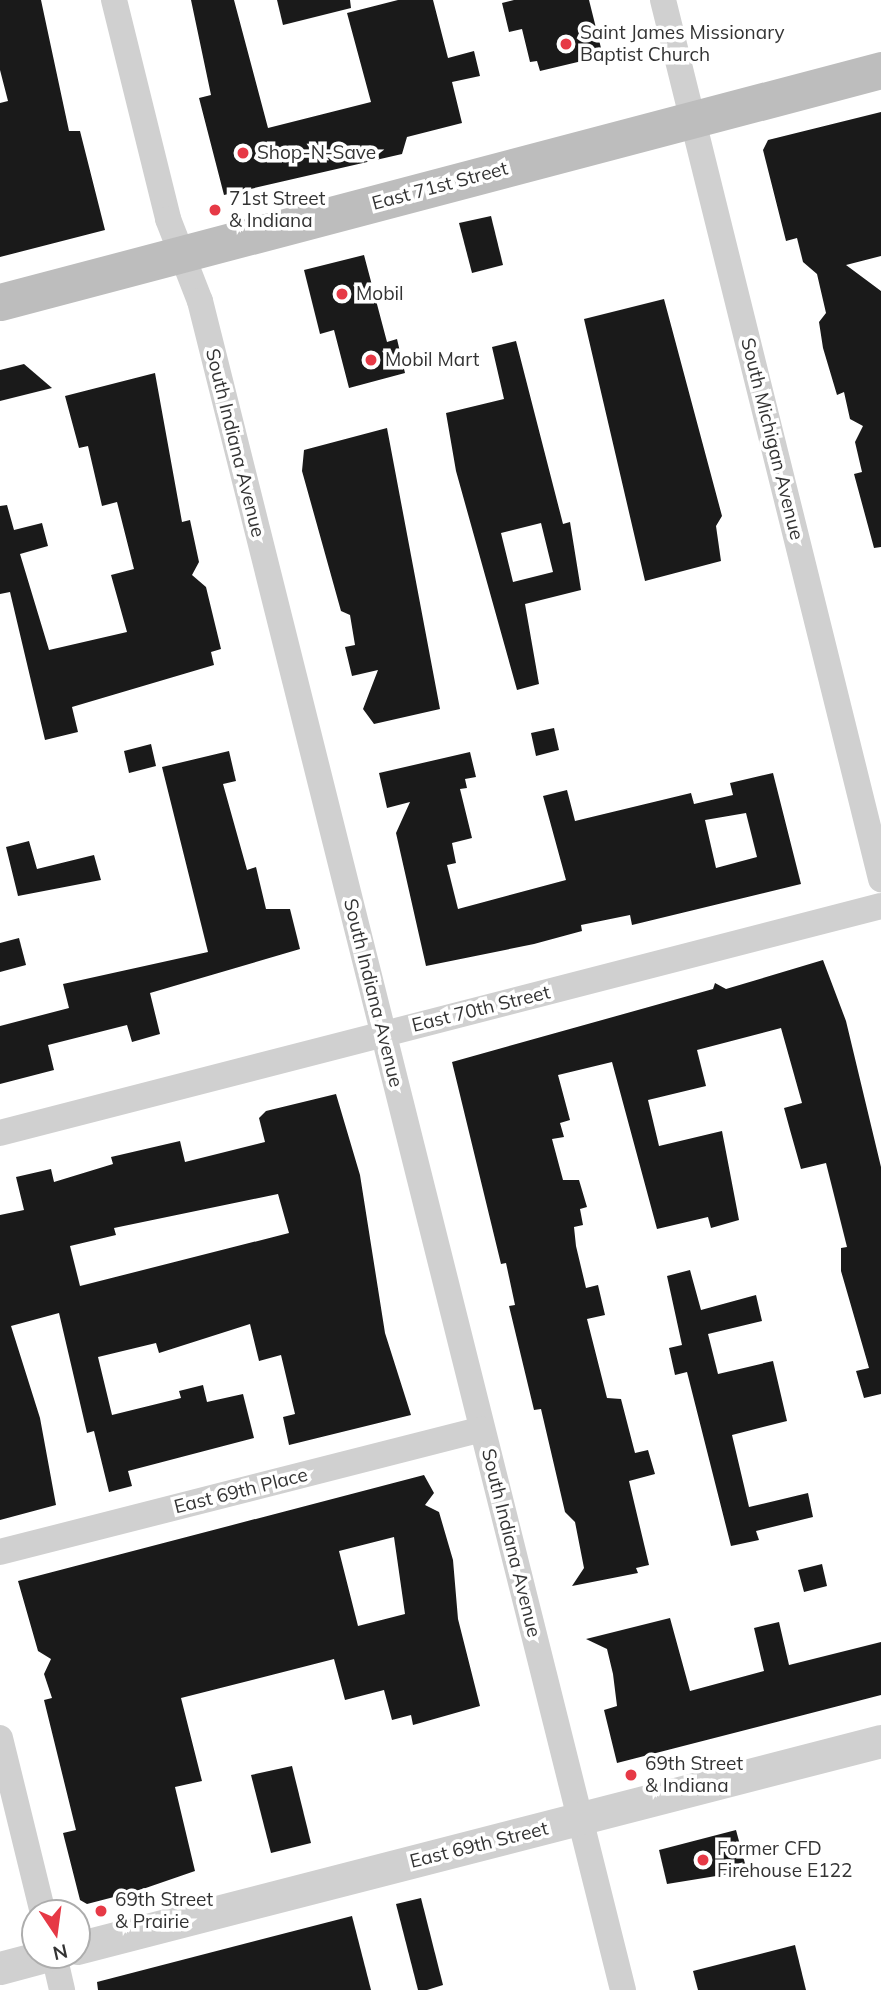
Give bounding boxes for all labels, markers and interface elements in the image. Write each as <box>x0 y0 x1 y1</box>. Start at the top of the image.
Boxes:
place label: Saint James Missionary Baptist Church <box>580 22 785 66</box>
marker: Saint James Missionary Baptist Church <box>558 36 574 52</box>
place label: Shop-N-Save <box>257 142 376 164</box>
marker: Shop-N-Save <box>235 145 251 161</box>
street label: East 71st Street <box>370 157 510 215</box>
place label: 71st Street & Indiana <box>229 188 325 232</box>
marker: 71st Street & Indiana <box>207 202 223 218</box>
place label: Mobil <box>356 283 404 305</box>
marker: Mobil <box>334 286 350 302</box>
street label: South Michigan Avenue <box>736 336 808 542</box>
street label: South Indiana Avenue <box>201 346 269 540</box>
place label: Mobil Mart <box>385 349 479 371</box>
marker: Mobil Mart <box>363 352 379 368</box>
street label: South Indiana Avenue <box>339 896 407 1090</box>
street label: East 70th Street <box>410 981 552 1037</box>
street label: South Indiana Avenue <box>477 1446 545 1640</box>
street label: East 69th Place <box>172 1463 310 1519</box>
place label: 69th Street & Indiana <box>645 1753 743 1797</box>
marker: 69th Street & Indiana <box>623 1767 639 1783</box>
street label: East 69th Street <box>408 1817 550 1873</box>
place label: Former CFD Firehouse E122 <box>717 1838 852 1882</box>
marker: Former CFD Firehouse E122 <box>695 1852 711 1868</box>
place label: 69th Street & Prairie <box>115 1889 213 1933</box>
north arrow <box>21 1899 91 1969</box>
marker: 69th Street & Prairie <box>93 1903 109 1919</box>
text: N <box>51 1939 70 1966</box>

